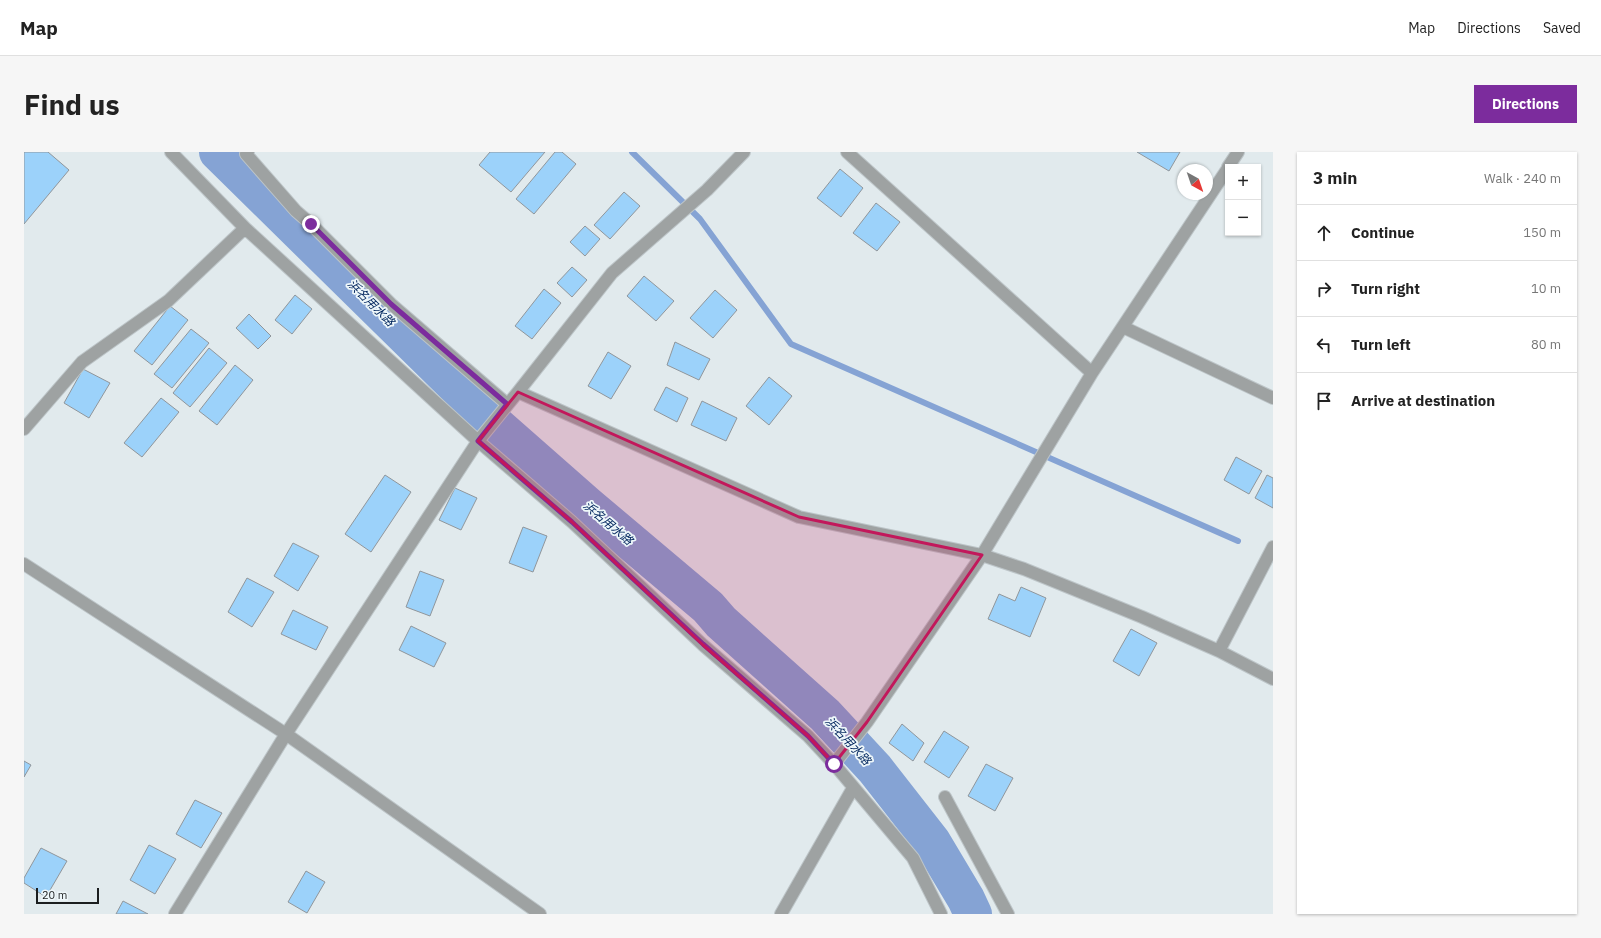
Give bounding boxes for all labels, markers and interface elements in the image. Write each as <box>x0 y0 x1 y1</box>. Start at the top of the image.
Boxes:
text: Map <box>20 16 58 40</box>
text: Map <box>1408 19 1435 37</box>
text: Directions <box>1457 19 1521 37</box>
text: Saved <box>1543 19 1581 37</box>
button: Directions <box>1474 85 1577 123</box>
text: Find us <box>24 86 120 123</box>
north arrow <box>1177 164 1213 200</box>
map controls <box>1225 164 1261 236</box>
button: + <box>1225 164 1261 200</box>
text: 3 min <box>1313 167 1357 189</box>
text: Walk · 240 m <box>1484 170 1561 187</box>
button: − <box>1225 200 1261 236</box>
route end <box>302 215 320 233</box>
icon: ahead <box>1313 222 1335 244</box>
text: Continue <box>1351 223 1415 242</box>
text: 150 m <box>1523 224 1561 241</box>
water label: 浜名用水路 <box>345 276 399 330</box>
icon: right <box>1313 278 1335 300</box>
text: Turn right <box>1351 279 1420 298</box>
text: 10 m <box>1531 280 1561 297</box>
icon: left <box>1313 334 1335 356</box>
text: Turn left <box>1351 335 1411 354</box>
text: 80 m <box>1531 336 1561 353</box>
icon: arrive <box>1313 390 1335 412</box>
text: Arrive at destination <box>1351 391 1495 410</box>
water label: 浜名用水路 <box>581 498 637 548</box>
water label: 浜名用水路 <box>822 714 875 768</box>
route start <box>825 755 843 773</box>
scale bar <box>36 886 99 905</box>
text: 20 m <box>42 888 67 902</box>

